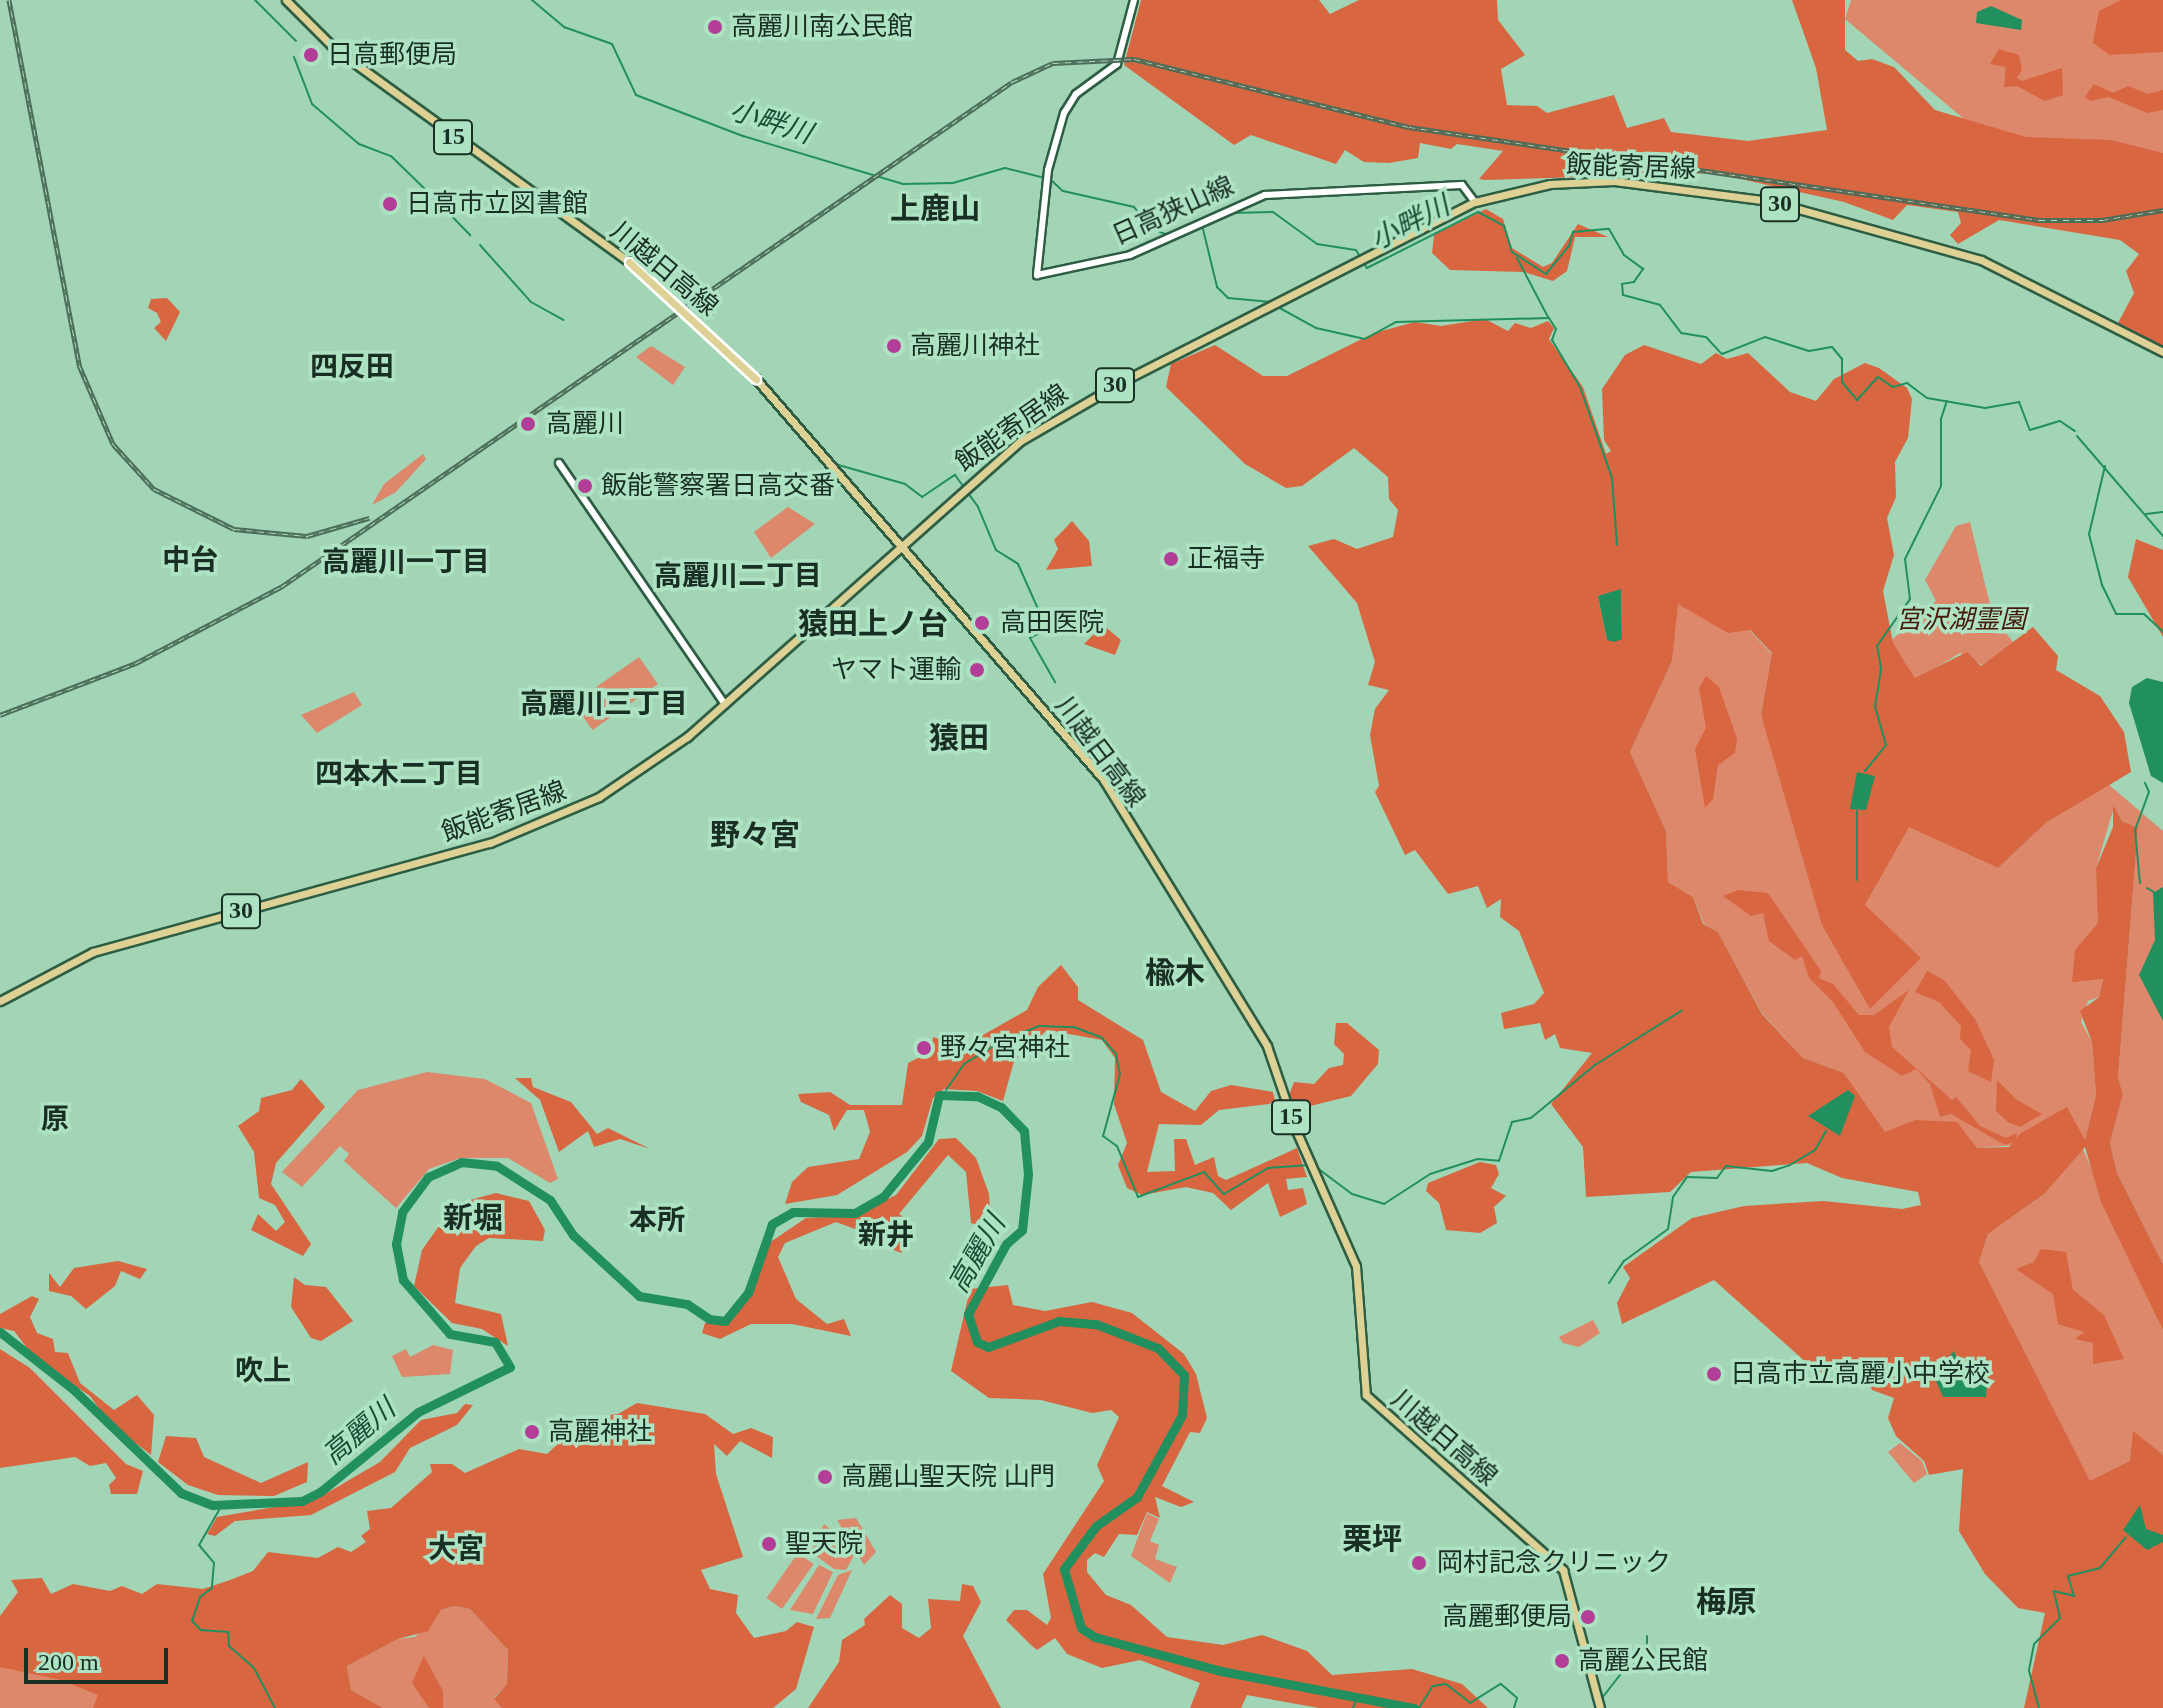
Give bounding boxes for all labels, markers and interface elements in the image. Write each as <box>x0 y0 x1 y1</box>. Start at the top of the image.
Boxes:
place label: 高麗川南公民館 <box>731 11 913 43</box>
marker: 高麗川南公民館 <box>706 18 724 36</box>
place label: 日高郵便局 <box>327 39 457 71</box>
marker: 日高郵便局 <box>302 46 320 64</box>
water label: 小畔川 <box>726 93 816 151</box>
road number: 15 <box>433 117 473 157</box>
street label: 飯能寄居線 <box>1565 149 1697 185</box>
street label: 日高狭山線 <box>1107 170 1239 252</box>
road number: 30 <box>1760 184 1800 224</box>
place label: 日高市立図書館 <box>406 188 588 220</box>
water label: 小畔川 <box>1365 189 1455 257</box>
district label: 上鹿山 <box>890 191 980 227</box>
marker: 日高市立図書館 <box>381 195 399 213</box>
street label: 川越日高線 <box>604 215 724 323</box>
place label: 高麗川神社 <box>910 330 1040 362</box>
marker: 高麗川神社 <box>885 337 903 355</box>
district label: 四反田 <box>310 350 394 384</box>
road number: 30 <box>1095 365 1135 405</box>
street label: 飯能寄居線 <box>950 378 1074 478</box>
place label: 高麗川 <box>546 408 624 440</box>
marker: 高麗川 <box>517 413 539 435</box>
place label: 飯能警察署日高交番 <box>601 470 835 502</box>
marker: 飯能警察署日高交番 <box>576 477 594 495</box>
district label: 中台 <box>162 543 218 577</box>
place label: 正福寺 <box>1187 543 1265 575</box>
district label: 高麗川一丁目 <box>322 545 490 579</box>
marker: 正福寺 <box>1162 550 1180 568</box>
district label: 高麗川二丁目 <box>654 559 822 593</box>
park label: 宮沢湖霊園 <box>1896 604 2026 636</box>
district label: 猿田上ノ台 <box>798 606 948 642</box>
place label: 高田医院 <box>1000 607 1104 639</box>
marker: 高田医院 <box>971 612 993 634</box>
place label: ヤマト運輸 <box>831 654 961 686</box>
marker: ヤマト運輸 <box>968 661 986 679</box>
district label: 高麗川三丁目 <box>520 687 688 721</box>
street label: 川越日高線 <box>1048 691 1152 813</box>
district label: 猿田 <box>929 720 989 756</box>
district label: 四本木二丁目 <box>315 757 483 791</box>
street label: 飯能寄居線 <box>438 775 570 849</box>
district label: 野々宮 <box>710 817 800 853</box>
road number: 30 <box>221 891 261 931</box>
district label: 楡木 <box>1145 955 1205 991</box>
place label: 野々宮神社 <box>940 1032 1070 1064</box>
marker: 野々宮神社 <box>915 1039 933 1057</box>
road number: 15 <box>1271 1097 1311 1137</box>
district label: 原 <box>41 1102 69 1136</box>
district label: 新堀 <box>443 1200 503 1236</box>
district label: 本所 <box>629 1203 685 1237</box>
water label: 高麗川 <box>941 1209 1013 1299</box>
district label: 新井 <box>858 1218 914 1252</box>
district label: 吹上 <box>235 1354 291 1388</box>
place label: 日高市立高麗小中学校 <box>1730 1358 1990 1390</box>
marker: 日高市立高麗小中学校 <box>1705 1365 1723 1383</box>
street label: 川越日高線 <box>1385 1384 1503 1492</box>
water label: 高麗川 <box>316 1392 402 1472</box>
place label: 高麗神社 <box>548 1416 652 1448</box>
marker: 高麗神社 <box>523 1423 541 1441</box>
place label: 高麗山聖天院 山門 <box>841 1461 1055 1493</box>
marker: 高麗山聖天院 山門 <box>816 1468 834 1486</box>
district label: 栗坪 <box>1342 1521 1402 1557</box>
place label: 聖天院 <box>785 1528 863 1560</box>
district label: 大宮 <box>428 1532 484 1566</box>
marker: 聖天院 <box>760 1535 778 1553</box>
place label: 岡村記念クリニック <box>1437 1547 1671 1579</box>
marker: 岡村記念クリニック <box>1408 1552 1430 1574</box>
district label: 梅原 <box>1696 1584 1756 1620</box>
place label: 高麗郵便局 <box>1442 1601 1572 1633</box>
marker: 高麗郵便局 <box>1579 1608 1597 1626</box>
scale bar <box>28 1632 172 1682</box>
place label: 高麗公民館 <box>1578 1645 1708 1677</box>
text: 200 m <box>38 1649 99 1675</box>
marker: 高麗公民館 <box>1553 1652 1571 1670</box>

